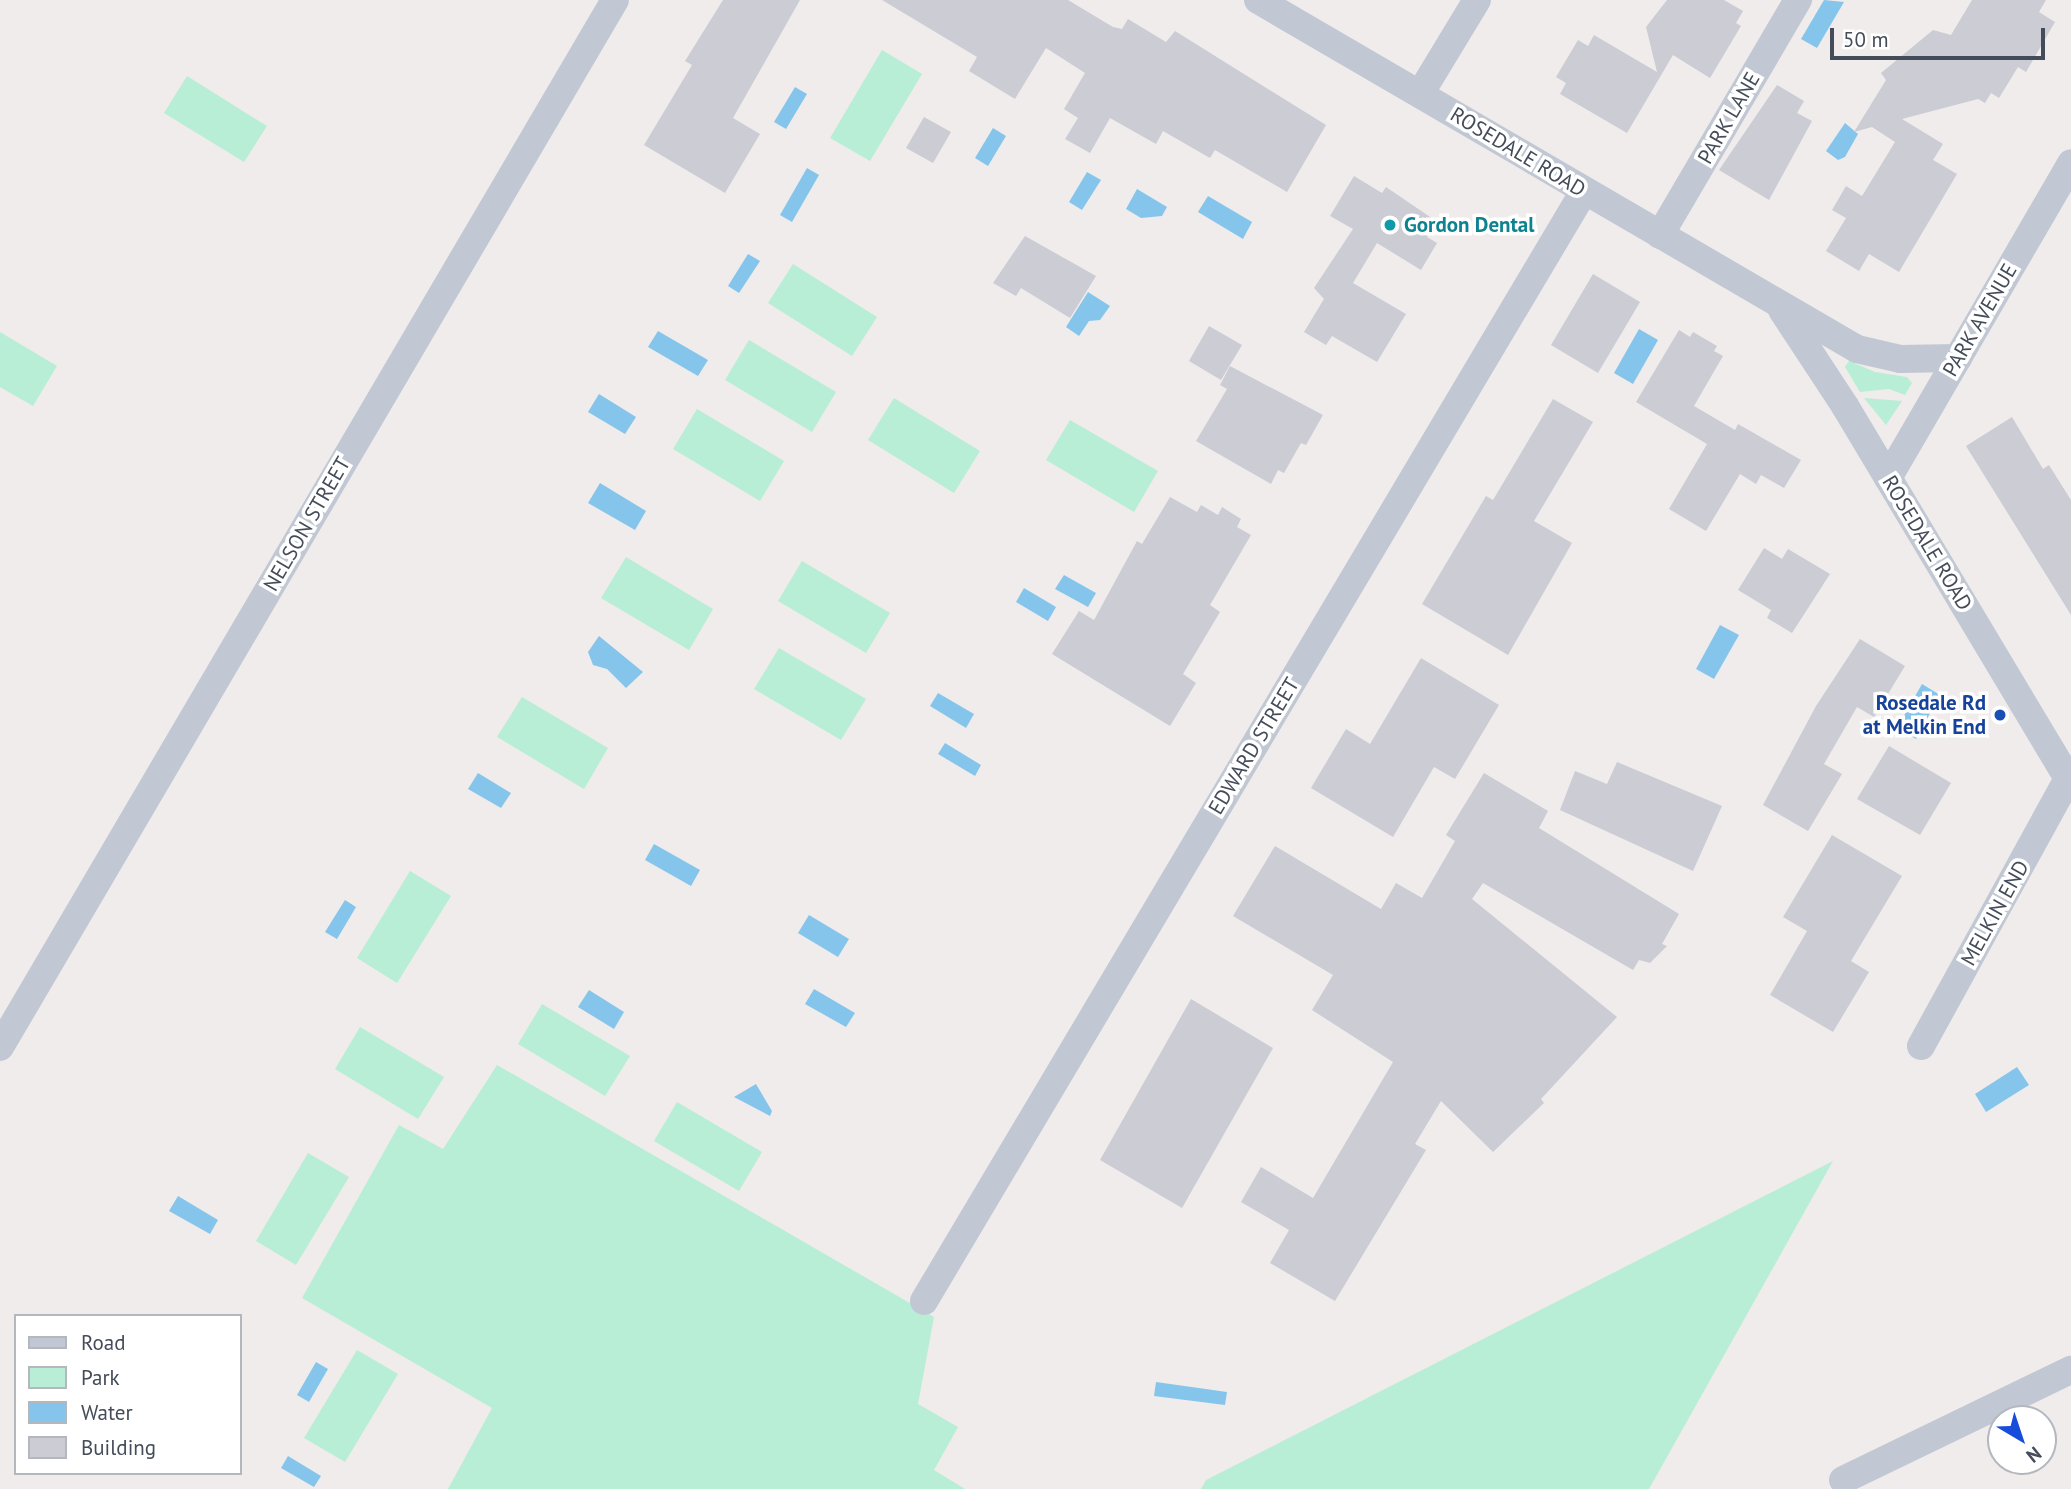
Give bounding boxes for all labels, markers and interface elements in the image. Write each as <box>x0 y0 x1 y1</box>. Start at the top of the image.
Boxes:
scale bar <box>1833 14 2048 58</box>
text: 50 m <box>1843 26 1889 53</box>
street label: PARK LANE <box>1693 67 1765 169</box>
street label: ROSEDALE ROAD <box>1446 102 1590 202</box>
place label: Gordon Dental <box>1404 212 1534 238</box>
marker: Gordon Dental <box>1382 217 1398 233</box>
street label: PARK AVENUE <box>1937 259 2023 381</box>
street label: NELSON STREET <box>258 452 356 596</box>
street label: ROSEDALE ROAD <box>1877 471 1977 615</box>
street label: EDWARD STREET <box>1203 673 1305 819</box>
place label: Rosedale Rd at Melkin End <box>1863 690 1986 740</box>
marker: Rosedale Rd at Melkin End <box>1992 707 2008 723</box>
street label: MELKIN END <box>1956 856 2034 970</box>
legend <box>14 1314 242 1475</box>
text: Road <box>81 1329 125 1356</box>
text: Park <box>81 1364 120 1391</box>
text: Water <box>81 1399 133 1426</box>
north arrow <box>1987 1405 2057 1475</box>
text: Building <box>81 1434 156 1461</box>
text: N <box>2022 1442 2046 1468</box>

